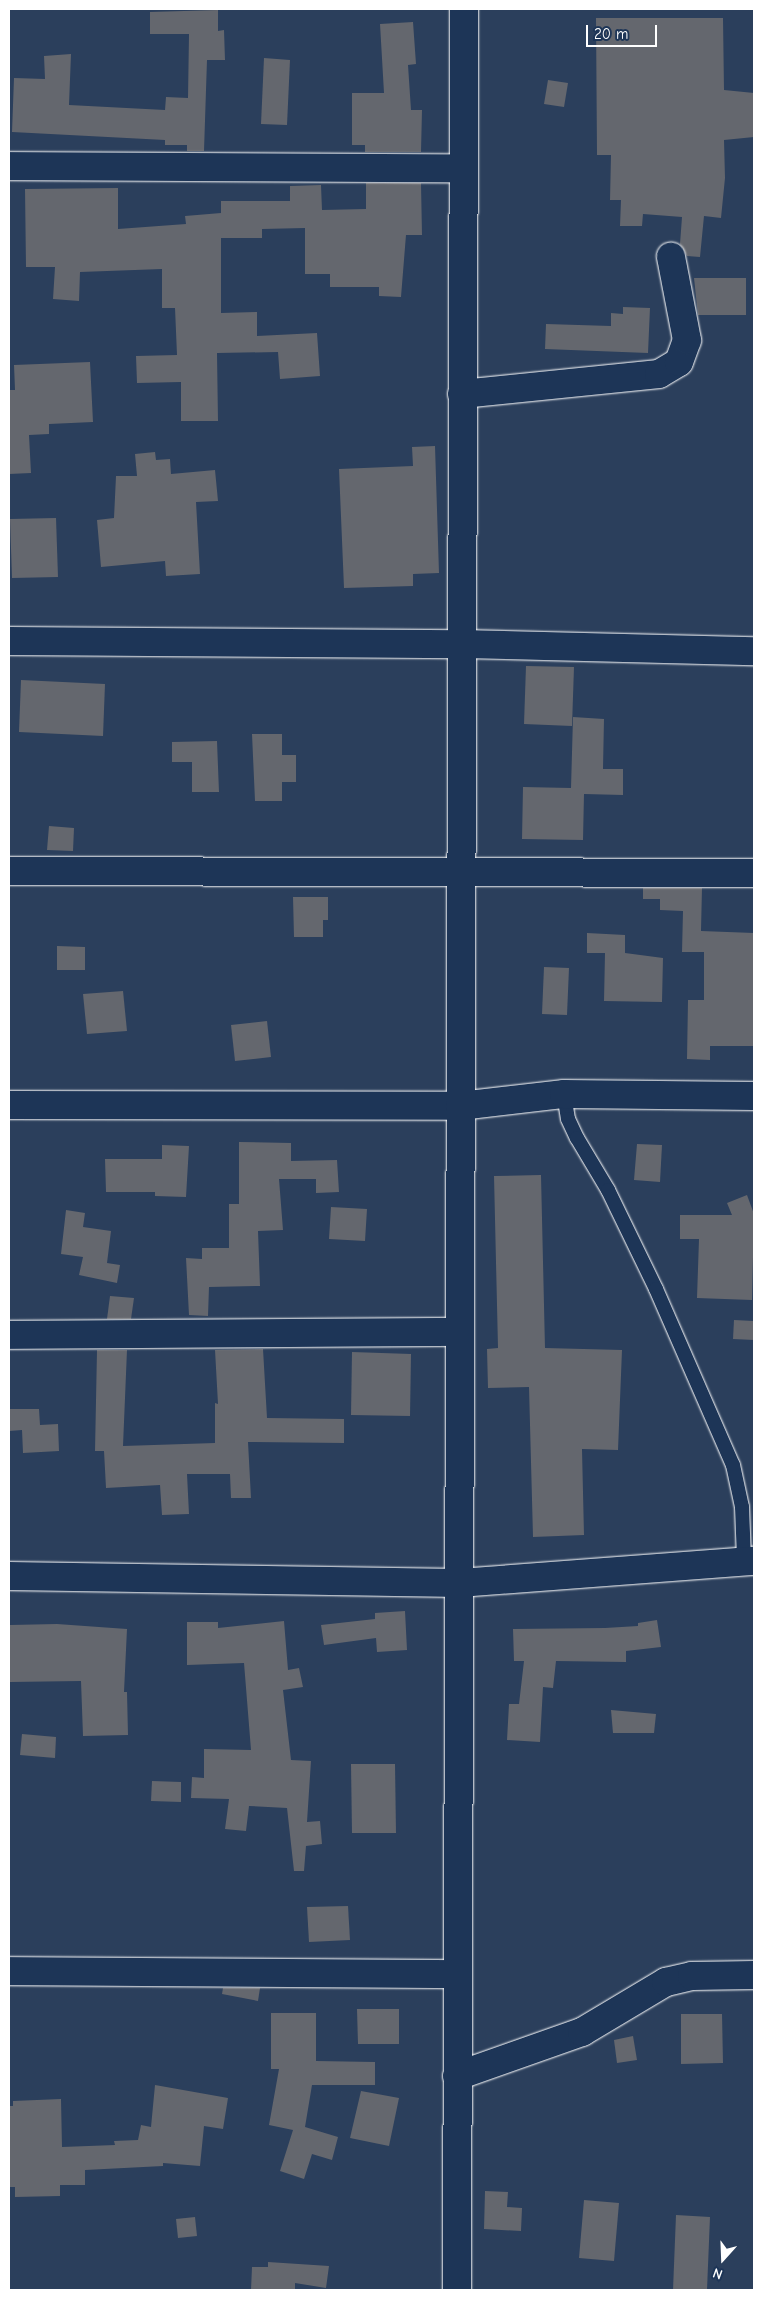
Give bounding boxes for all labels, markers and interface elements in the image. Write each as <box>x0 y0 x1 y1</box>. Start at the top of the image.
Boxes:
scale bar <box>588 15 659 47</box>
text: 20 m <box>594 25 628 43</box>
north arrow <box>698 2234 748 2284</box>
text: N <box>711 2264 725 2283</box>

